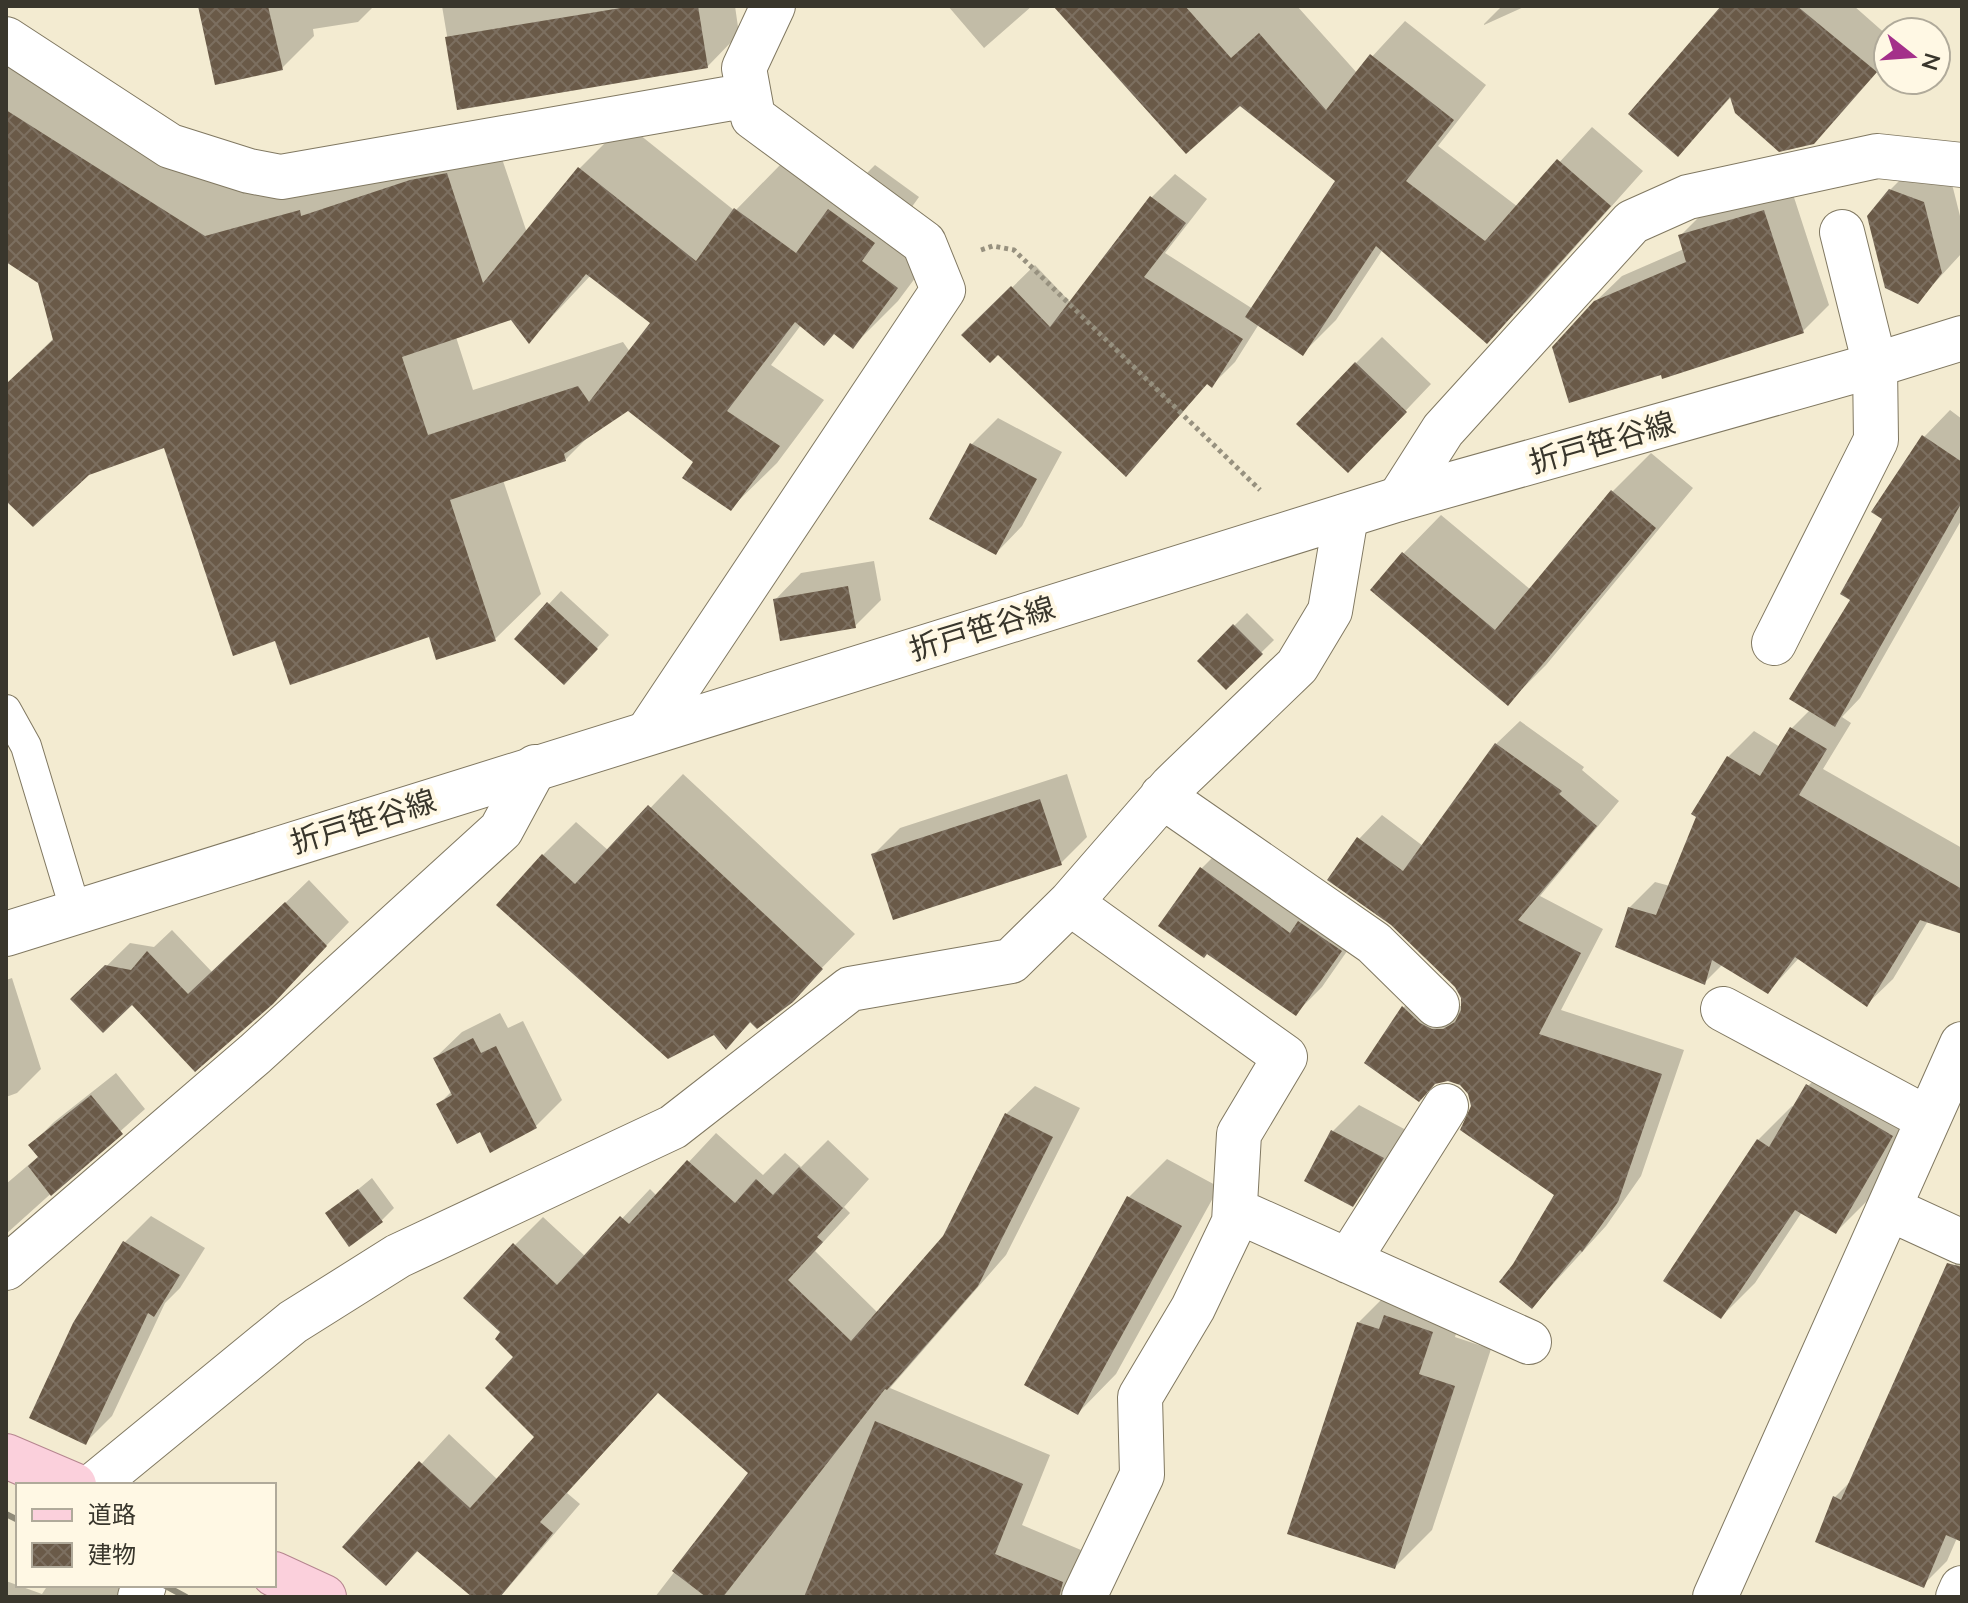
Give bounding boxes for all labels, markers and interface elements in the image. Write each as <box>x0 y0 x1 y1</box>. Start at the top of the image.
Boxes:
north arrow <box>1872 16 1952 96</box>
text: N <box>1915 50 1947 74</box>
street label: 折戸笹谷線 <box>1525 403 1679 481</box>
street label: 折戸笹谷線 <box>905 588 1059 668</box>
street label: 折戸笹谷線 <box>286 781 440 861</box>
legend <box>16 1483 276 1587</box>
text: 道路 <box>88 1499 136 1529</box>
text: 建物 <box>88 1539 136 1569</box>

